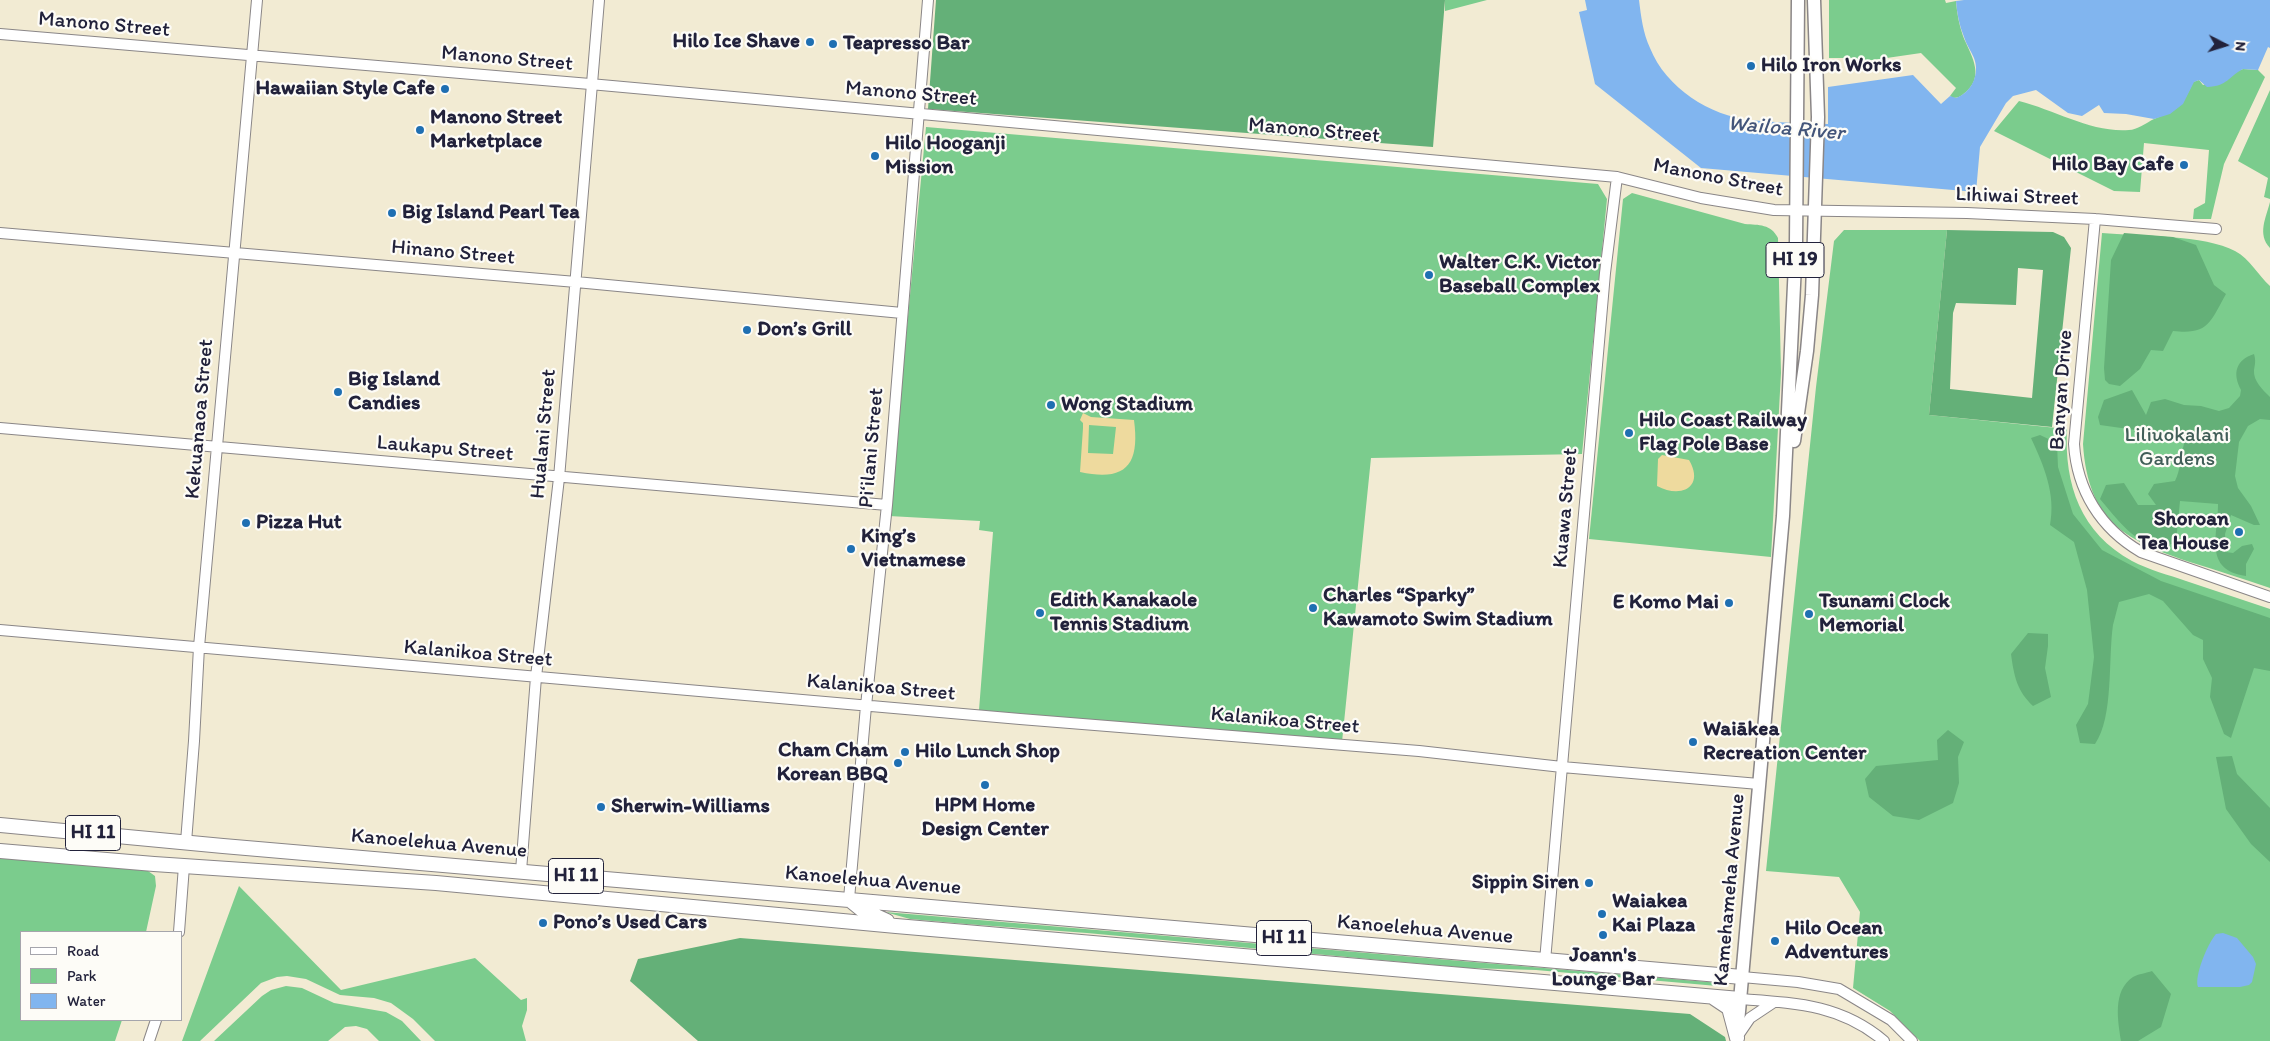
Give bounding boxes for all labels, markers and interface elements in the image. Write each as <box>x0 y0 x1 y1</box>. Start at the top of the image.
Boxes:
street label: Manono Street <box>37 7 171 43</box>
north arrow <box>2200 20 2250 70</box>
place label: Hilo Ice Shave <box>673 29 800 55</box>
place label: Teapresso Bar <box>843 31 969 57</box>
marker: Hilo Ice Shave <box>804 36 816 48</box>
marker: Teapresso Bar <box>827 38 839 50</box>
street label: Manono Street <box>440 41 574 77</box>
text: N <box>2232 41 2249 52</box>
place label: Hilo Iron Works <box>1761 53 1902 79</box>
marker: Hilo Iron Works <box>1745 60 1757 72</box>
place label: Hawaiian Style Cafe <box>256 76 435 102</box>
street label: Manono Street <box>844 76 978 112</box>
marker: Hawaiian Style Cafe <box>439 83 451 95</box>
place label: Manono Street Marketplace <box>430 105 562 155</box>
water label: Wailoa River <box>1727 111 1845 147</box>
street label: Manono Street <box>1247 113 1381 149</box>
marker: Manono Street Marketplace <box>414 124 426 136</box>
place label: Hilo Hooganji Mission <box>885 131 1006 181</box>
marker: Hilo Hooganji Mission <box>869 150 881 162</box>
place label: Hilo Bay Cafe <box>2052 152 2174 178</box>
street label: Manono Street <box>1651 153 1785 203</box>
marker: Hilo Bay Cafe <box>2178 159 2190 171</box>
street label: Lihiwai Street <box>1955 182 2079 212</box>
place label: Big Island Pearl Tea <box>402 200 579 226</box>
marker: Big Island Pearl Tea <box>386 207 398 219</box>
street label: Hinano Street <box>390 235 516 271</box>
road number: HI 19 <box>1766 242 1824 278</box>
place label: Walter C.K. Victor Baseball Complex <box>1439 250 1600 300</box>
marker: Walter C.K. Victor Baseball Complex <box>1423 269 1435 281</box>
place label: Don’s Grill <box>757 317 852 343</box>
marker: Don’s Grill <box>741 324 753 336</box>
street label: Banyan Drive <box>2045 329 2079 451</box>
street label: Kekuanaoa Street <box>180 338 220 500</box>
place label: Big Island Candies <box>348 367 440 417</box>
street label: Hualani Street <box>526 368 562 500</box>
marker: Big Island Candies <box>332 386 344 398</box>
street label: Pi‘ilani Street <box>854 387 890 509</box>
place label: Wong Stadium <box>1061 392 1193 418</box>
marker: Wong Stadium <box>1045 399 1057 411</box>
place label: Hilo Coast Railway Flag Pole Base <box>1639 408 1807 458</box>
park label: Liliuokalani Gardens <box>2125 423 2229 473</box>
marker: Hilo Coast Railway Flag Pole Base <box>1623 427 1635 439</box>
street label: Laukapu Street <box>376 430 514 468</box>
street label: Kuawa Street <box>1548 447 1584 569</box>
place label: Shoroan Tea House <box>2138 507 2229 557</box>
place label: Pizza Hut <box>256 510 342 536</box>
marker: Pizza Hut <box>240 517 252 529</box>
place label: King’s Vietnamese <box>861 524 966 574</box>
marker: Shoroan Tea House <box>2233 526 2245 538</box>
marker: King’s Vietnamese <box>845 543 857 555</box>
place label: Charles “Sparky” Kawamoto Swim Stadium <box>1323 583 1553 633</box>
place label: Edith Kanakaole Tennis Stadium <box>1050 588 1197 638</box>
place label: Tsunami Clock Memorial <box>1819 589 1950 639</box>
place label: E Komo Mai <box>1613 590 1719 616</box>
marker: E Komo Mai <box>1723 597 1735 609</box>
marker: Charles “Sparky” Kawamoto Swim Stadium <box>1307 602 1319 614</box>
marker: Edith Kanakaole Tennis Stadium <box>1034 607 1046 619</box>
marker: Tsunami Clock Memorial <box>1803 608 1815 620</box>
street label: Kalanikoa Street <box>403 635 553 673</box>
street label: Kalanikoa Street <box>806 669 956 707</box>
street label: Kalanikoa Street <box>1210 702 1360 740</box>
place label: Waiākea Recreation Center <box>1703 717 1866 767</box>
marker: Waiākea Recreation Center <box>1687 736 1699 748</box>
place label: Cham Cham Korean BBQ <box>777 738 888 788</box>
place label: Hilo Lunch Shop <box>915 739 1060 765</box>
marker: Hilo Lunch Shop <box>899 746 911 758</box>
marker: Cham Cham Korean BBQ <box>892 757 904 769</box>
marker: HPM Home Design Center <box>979 779 991 791</box>
place label: HPM Home Design Center <box>921 793 1049 843</box>
street label: Kamehameha Avenue <box>1709 793 1751 987</box>
place label: Sherwin-Williams <box>611 794 770 820</box>
marker: Sherwin-Williams <box>595 801 607 813</box>
road number: HI 11 <box>66 816 120 850</box>
street label: Kanoelehua Avenue <box>350 824 528 864</box>
road number: HI 11 <box>548 858 604 894</box>
street label: Kanoelehua Avenue <box>784 861 962 901</box>
place label: Sippin Siren <box>1472 870 1579 896</box>
marker: Sippin Siren <box>1583 877 1595 889</box>
place label: Waiakea Kai Plaza <box>1612 889 1695 939</box>
marker: Waiakea Kai Plaza <box>1596 908 1608 920</box>
place label: Pono’s Used Cars <box>553 910 707 936</box>
street label: Kanoelehua Avenue <box>1336 910 1514 950</box>
place label: Hilo Ocean Adventures <box>1785 916 1889 966</box>
marker: Pono’s Used Cars <box>537 917 549 929</box>
road number: HI 11 <box>1256 920 1312 956</box>
marker: Joann's Lounge Bar <box>1597 929 1609 941</box>
legend <box>20 931 182 1021</box>
marker: Hilo Ocean Adventures <box>1769 935 1781 947</box>
text: Road <box>67 942 99 960</box>
place label: Joann's Lounge Bar <box>1551 943 1655 993</box>
text: Park <box>67 967 97 985</box>
text: Water <box>67 992 105 1010</box>

